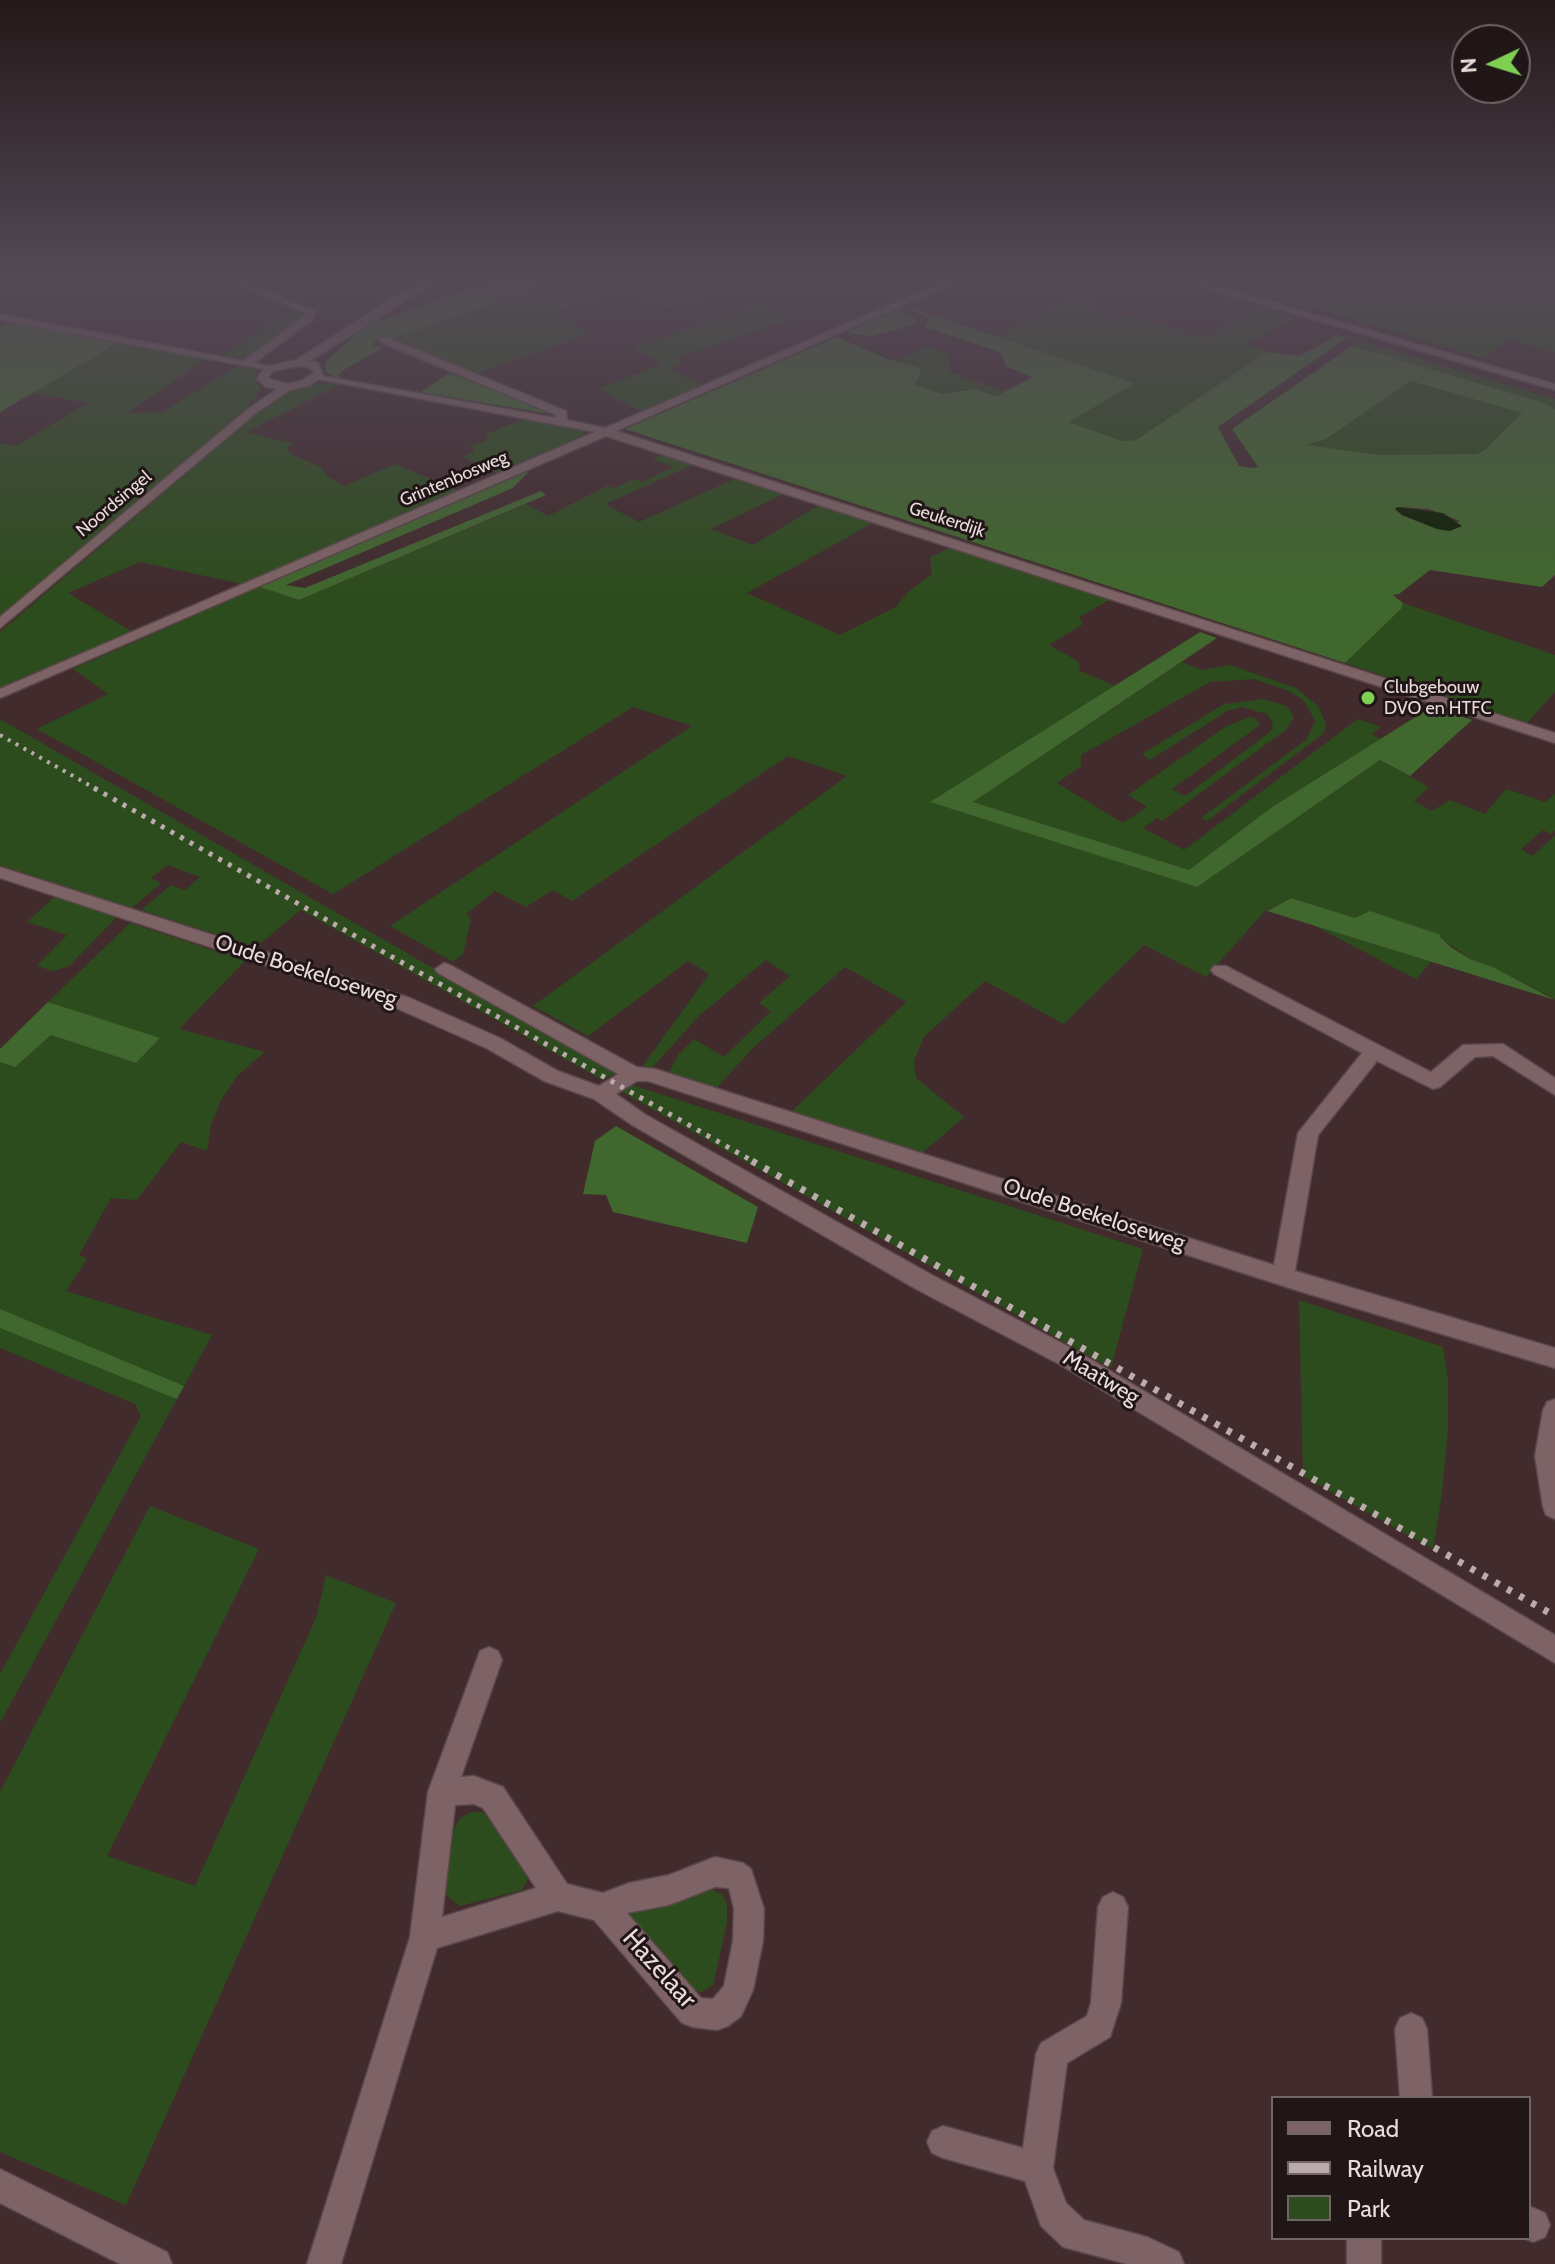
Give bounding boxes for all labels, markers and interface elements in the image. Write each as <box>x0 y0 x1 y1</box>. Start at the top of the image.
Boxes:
north arrow <box>1451 24 1531 104</box>
text: N <box>1455 57 1483 74</box>
street label: Grintenbosweg <box>397 447 511 511</box>
street label: Noordsingel <box>72 466 156 542</box>
street label: Geukerdijk <box>906 498 988 542</box>
place label: Clubgebouw DVO en HTFC <box>1384 677 1492 720</box>
marker: Clubgebouw DVO en HTFC <box>1359 689 1377 707</box>
street label: Oude Boekeloseweg <box>212 929 400 1013</box>
street label: Oude Boekeloseweg <box>1000 1173 1188 1257</box>
street label: Maatweg <box>1058 1345 1144 1411</box>
street label: Hazelaar <box>616 1923 702 2015</box>
legend <box>1271 2096 1531 2240</box>
text: Road <box>1347 2114 1399 2143</box>
text: Railway <box>1347 2154 1424 2183</box>
text: Park <box>1347 2194 1390 2223</box>

